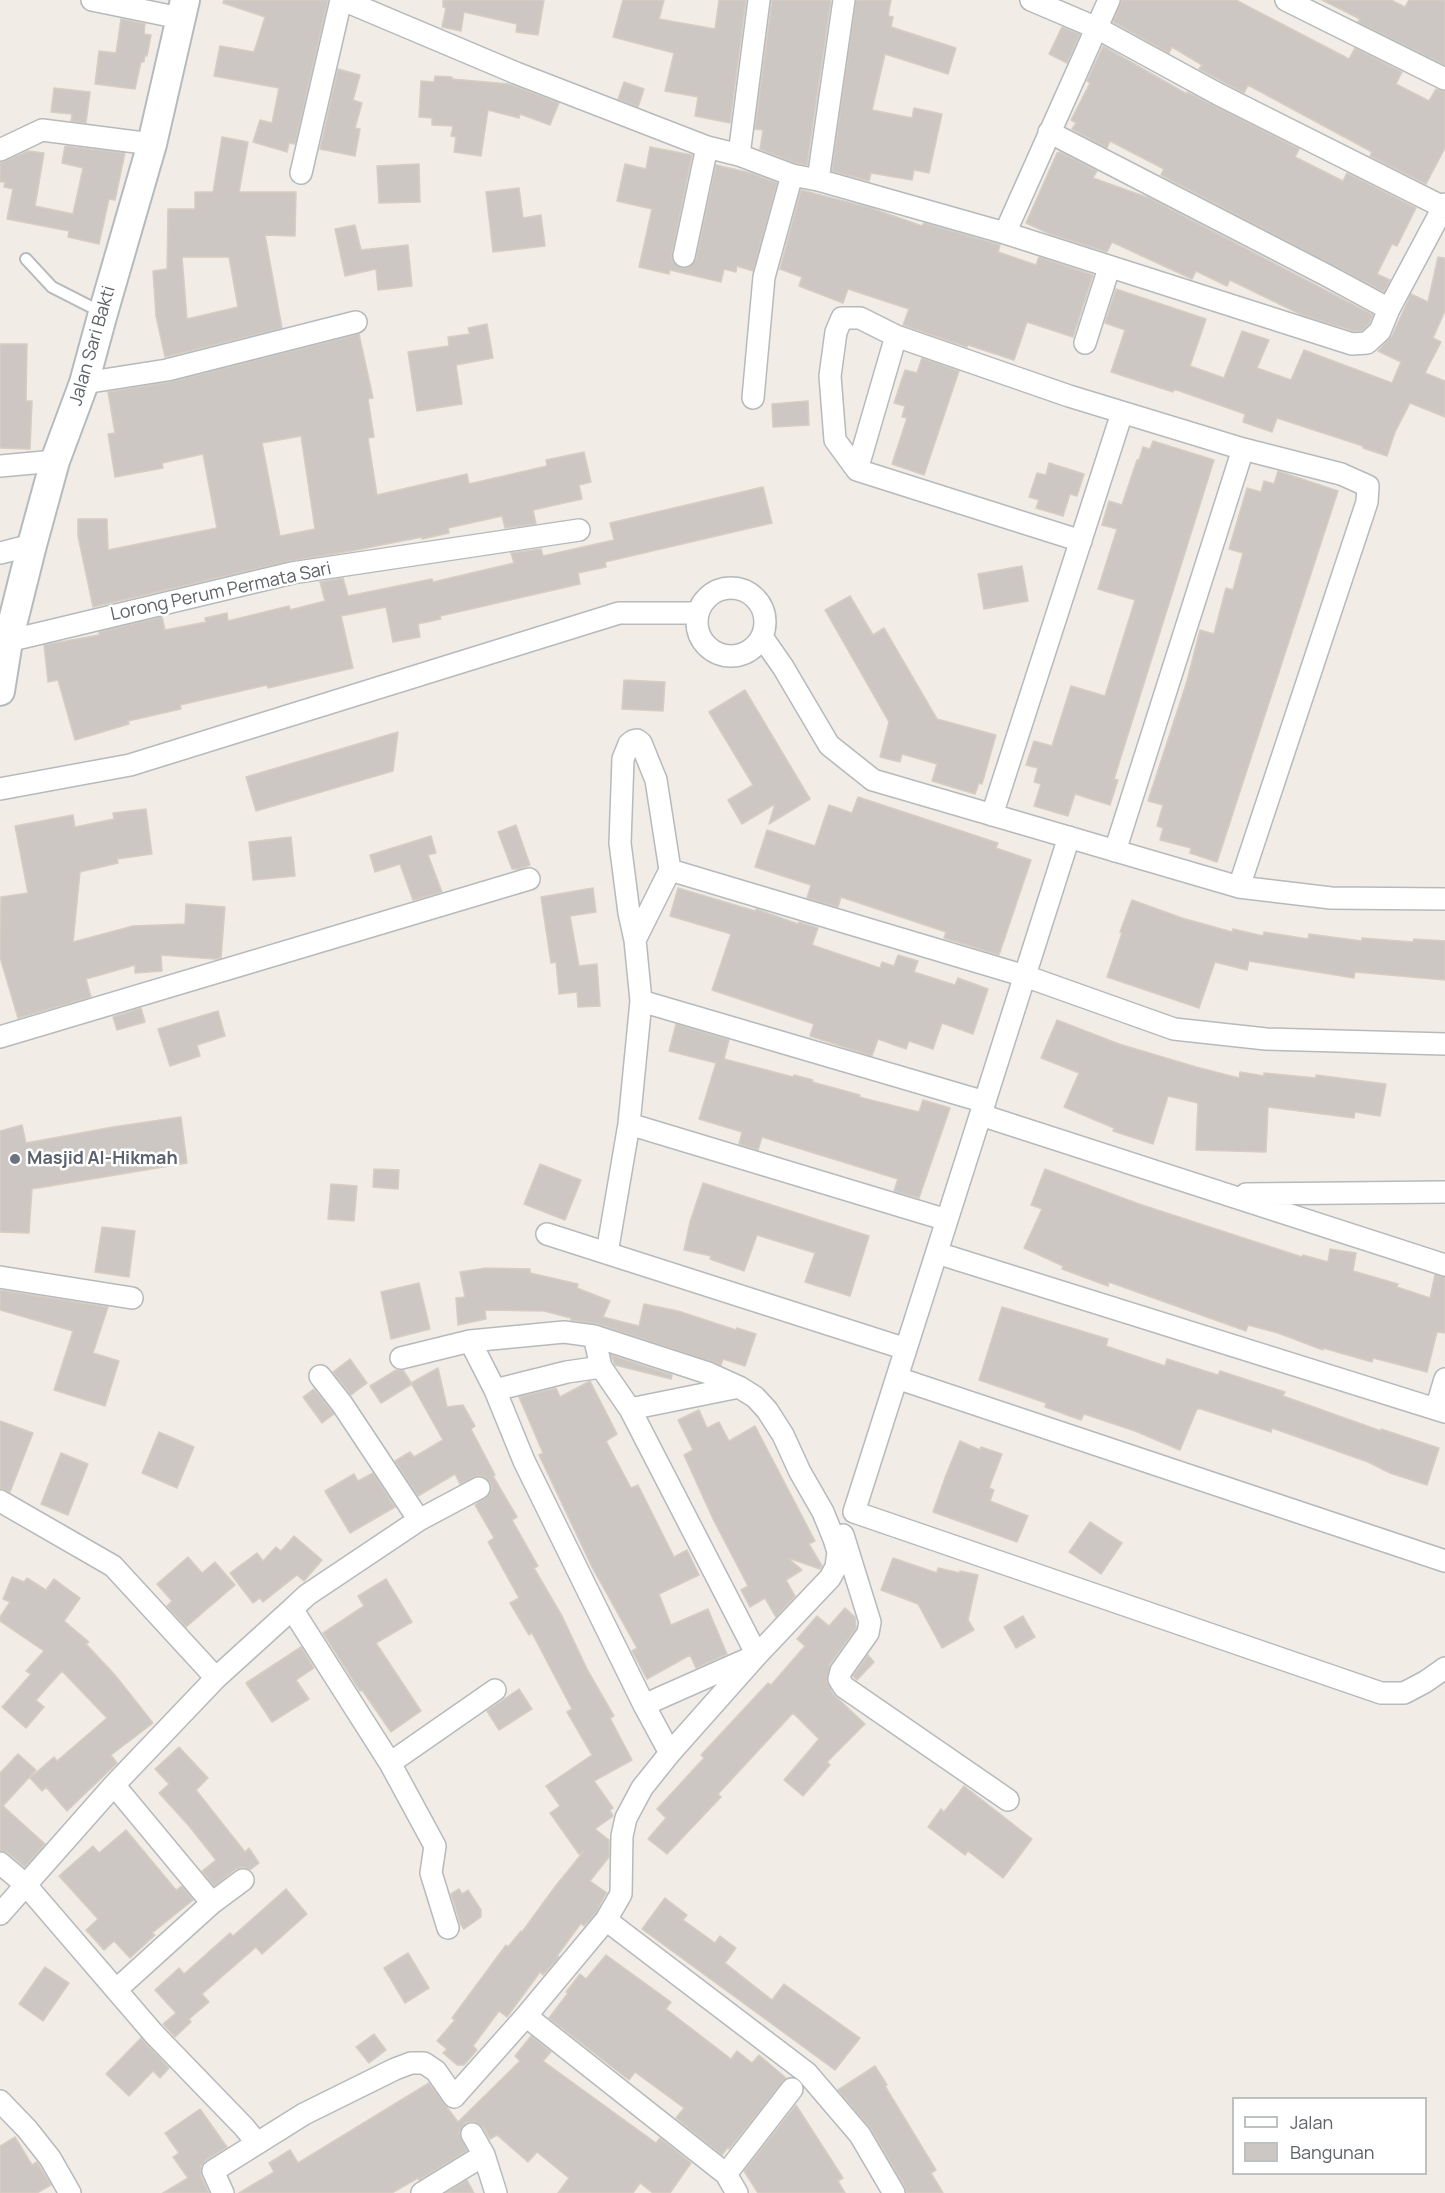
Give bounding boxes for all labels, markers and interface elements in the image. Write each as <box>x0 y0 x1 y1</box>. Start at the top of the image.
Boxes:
street label: Jalan Sari Bakti <box>66 284 120 408</box>
street label: Lorong Perum Permata Sari <box>109 558 333 626</box>
place label: Masjid Al-Hikmah <box>27 1148 178 1170</box>
marker: Masjid Al-Hikmah <box>8 1152 22 1166</box>
legend <box>1232 2097 1427 2175</box>
text: Jalan <box>1290 2110 1333 2134</box>
text: Bangunan <box>1290 2140 1374 2164</box>

